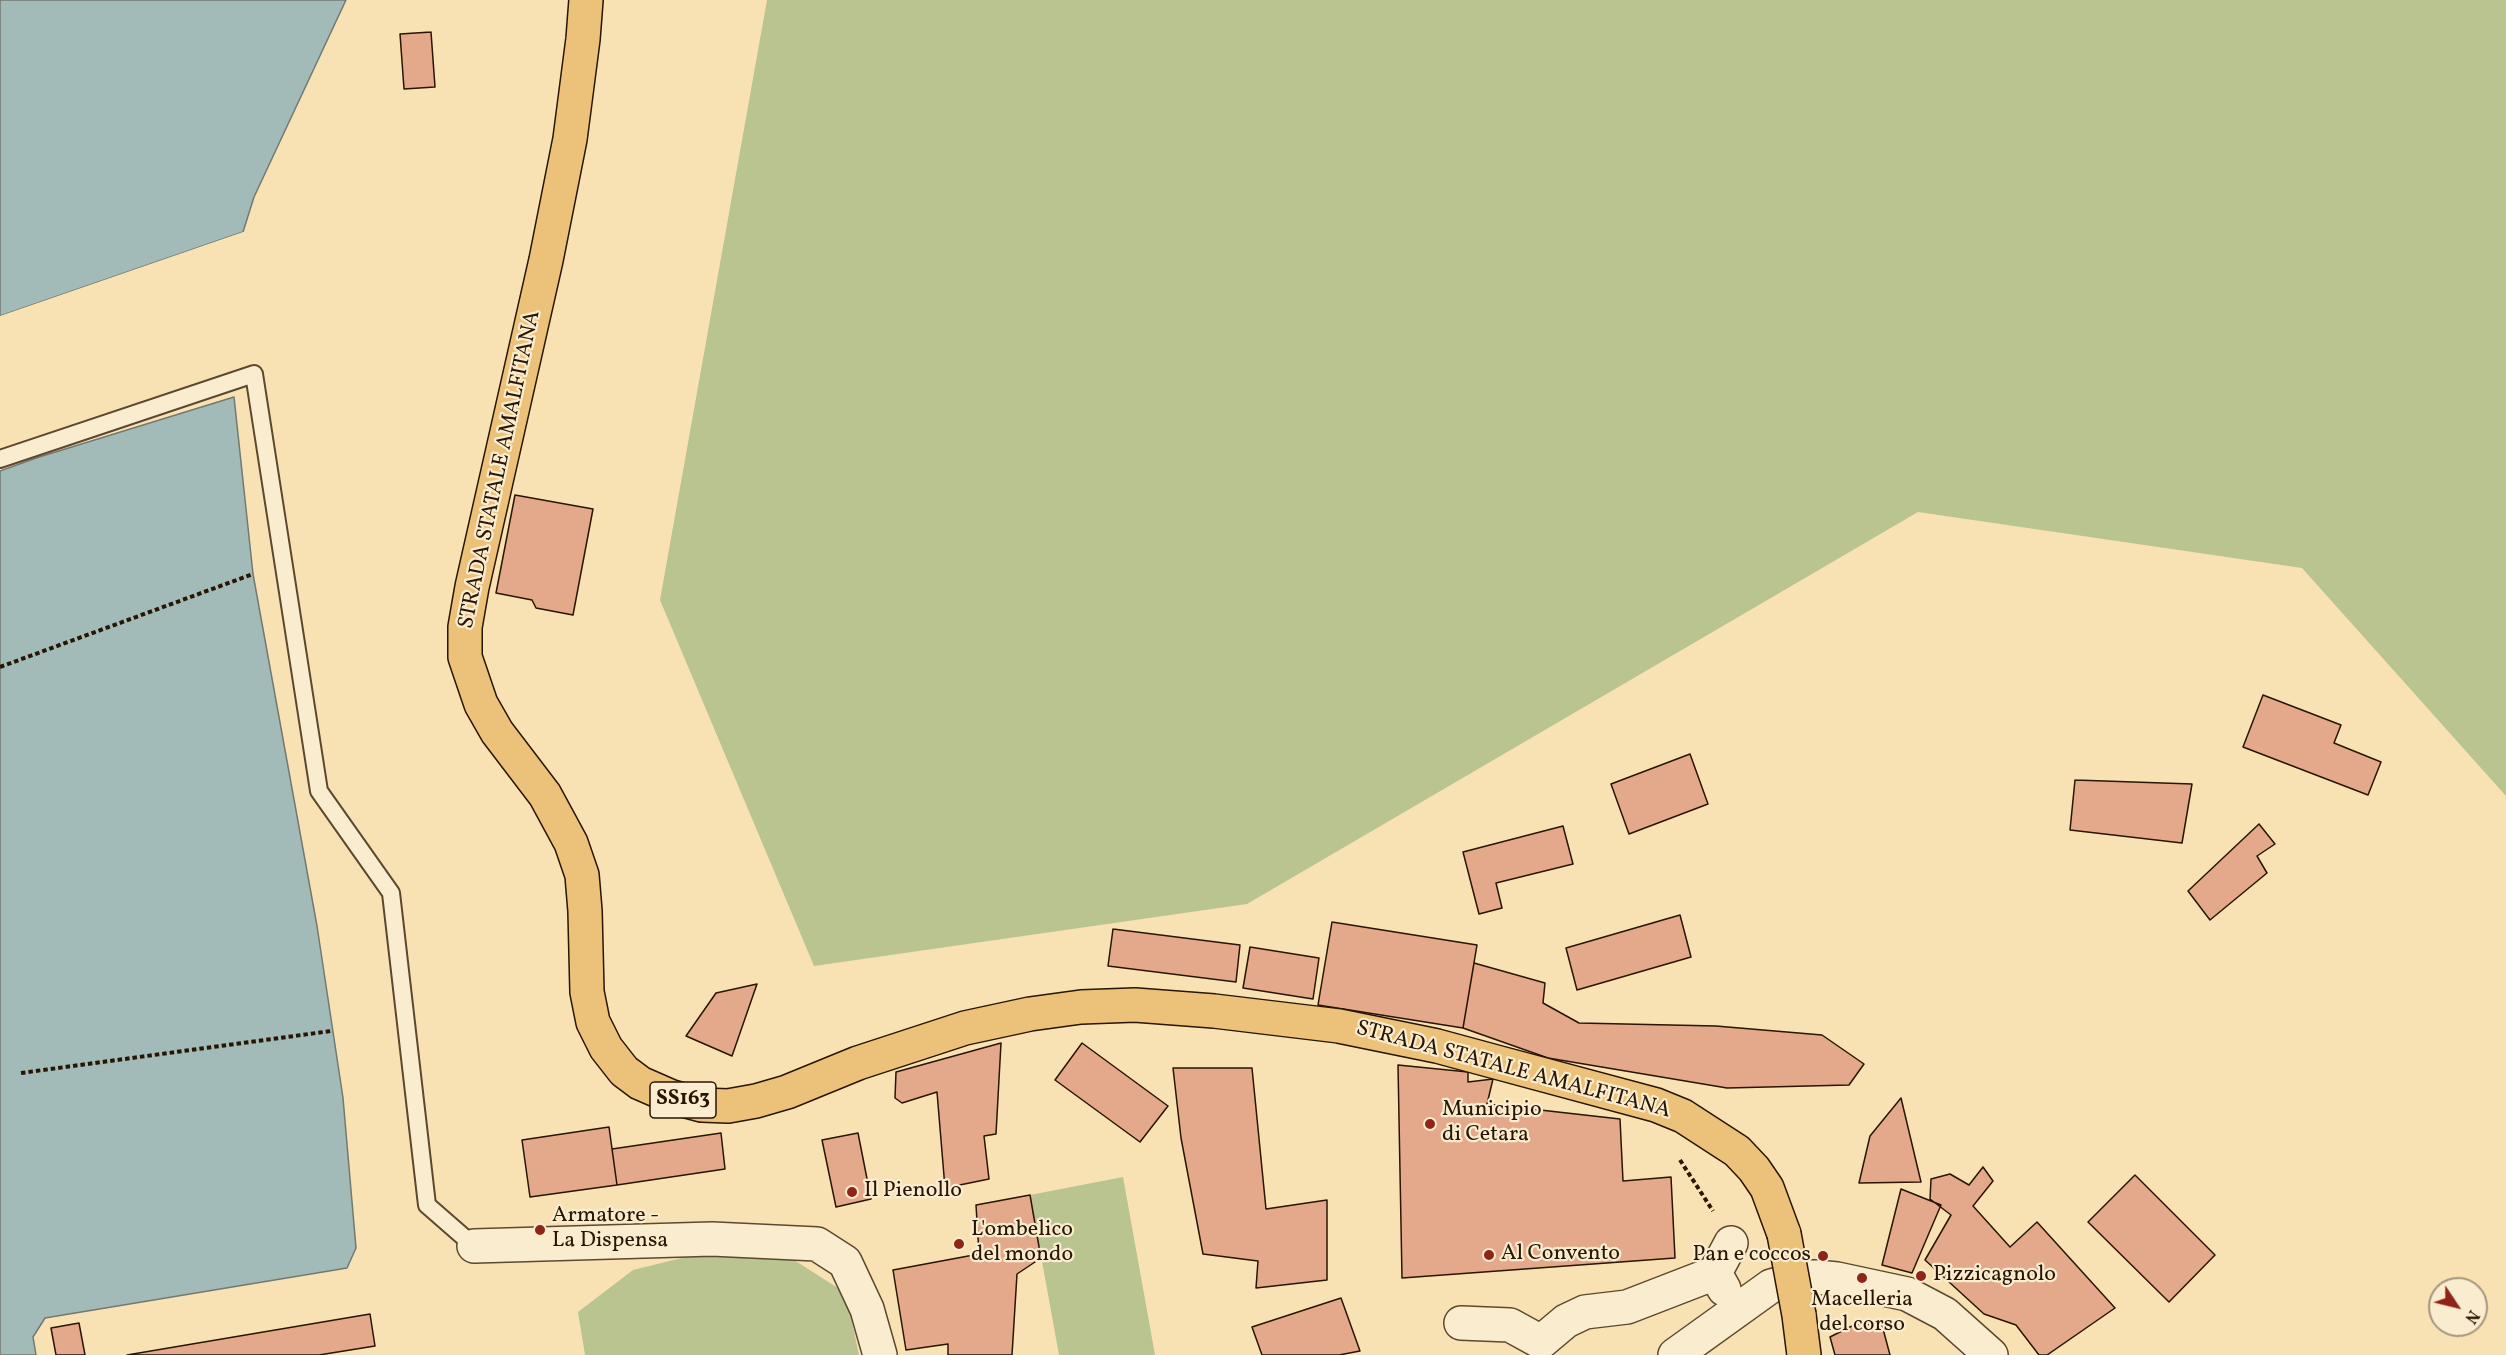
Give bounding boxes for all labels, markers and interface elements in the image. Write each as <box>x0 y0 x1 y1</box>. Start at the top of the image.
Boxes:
street label: STRADA STATALE AMALFITANA <box>454 309 548 631</box>
street label: STRADA STATALE AMALFITANA <box>1353 1016 1673 1126</box>
road number: SS163 <box>650 1082 716 1118</box>
place label: Municipio di Cetara <box>1442 1098 1542 1150</box>
marker: Municipio di Cetara <box>1423 1117 1437 1131</box>
place label: Il Pienollo <box>864 1179 962 1205</box>
marker: Il Pienollo <box>845 1185 859 1199</box>
place label: Armatore - La Dispensa <box>552 1204 668 1256</box>
place label: L'ombelico del mondo <box>971 1218 1073 1270</box>
marker: Armatore - La Dispensa <box>533 1223 547 1237</box>
marker: L'ombelico del mondo <box>952 1237 966 1251</box>
place label: Al Convento <box>1501 1242 1620 1268</box>
place label: Pan e coccos <box>1693 1243 1811 1269</box>
marker: Al Convento <box>1482 1248 1496 1262</box>
marker: Pan e coccos <box>1816 1249 1830 1263</box>
place label: Pizzicagnolo <box>1933 1263 2056 1289</box>
marker: Pizzicagnolo <box>1914 1269 1928 1283</box>
marker: Macelleria del corso <box>1855 1271 1869 1285</box>
north arrow <box>2428 1277 2488 1337</box>
place label: Macelleria del corso <box>1811 1288 1913 1340</box>
text: N <box>2459 1305 2483 1327</box>

